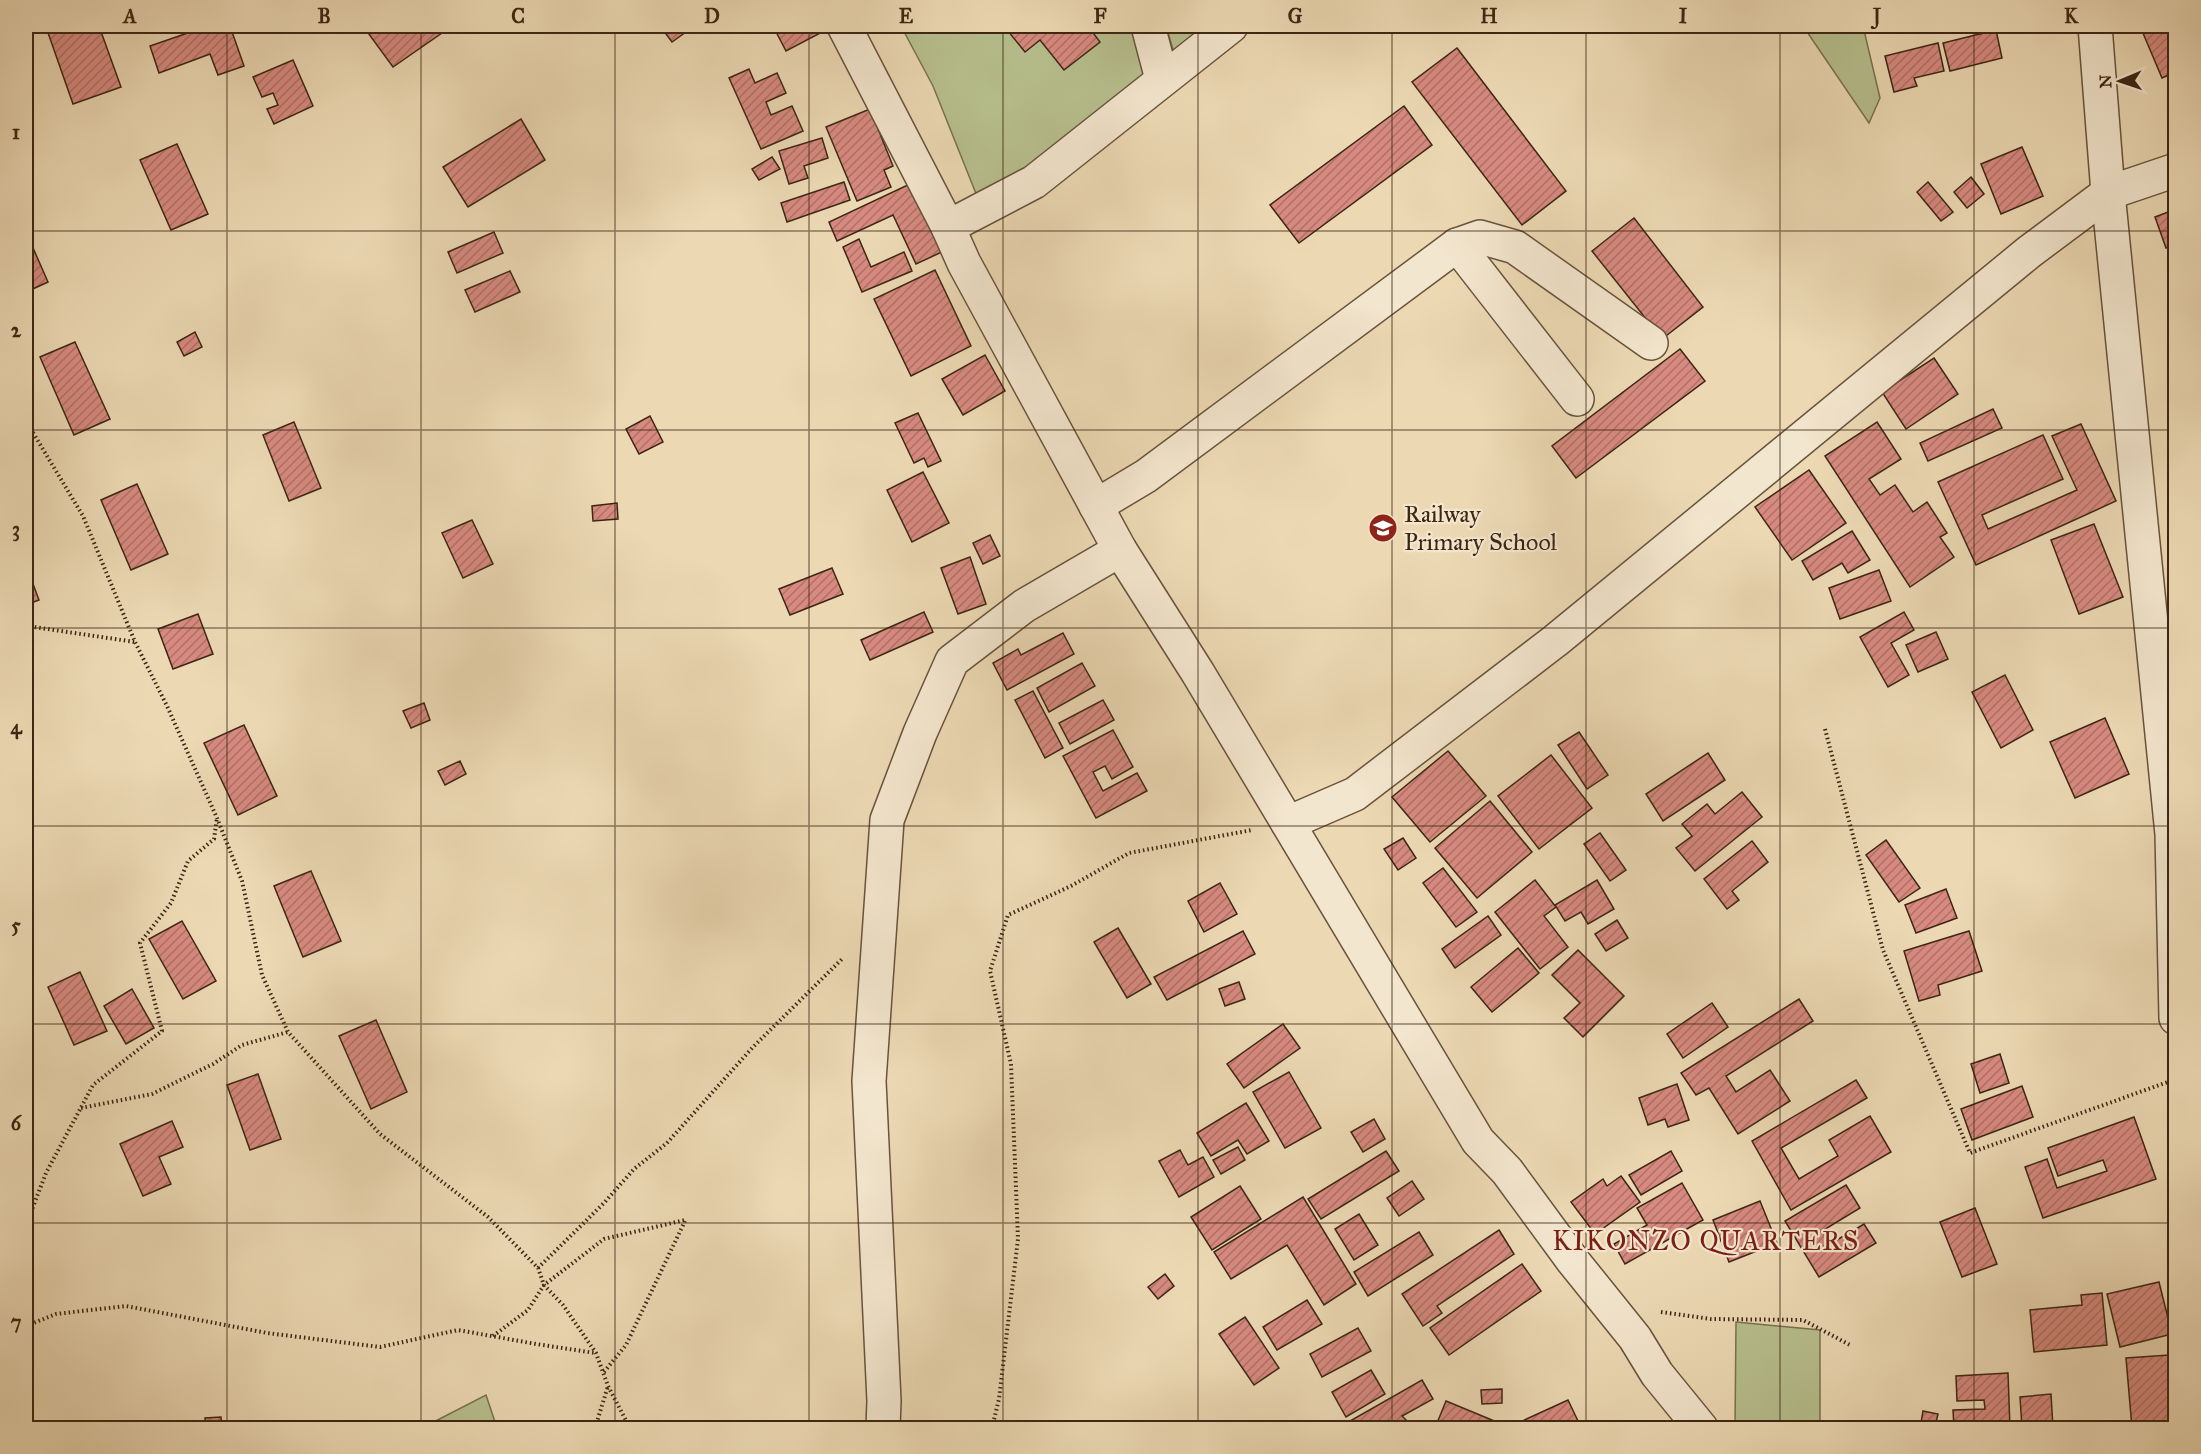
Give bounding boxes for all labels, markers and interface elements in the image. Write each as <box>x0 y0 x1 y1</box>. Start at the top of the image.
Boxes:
text: A <box>121 4 137 28</box>
text: B <box>317 4 331 28</box>
text: C <box>511 4 525 28</box>
text: D <box>704 4 720 28</box>
text: E <box>899 4 914 28</box>
text: F <box>1093 4 1107 28</box>
text: G <box>1288 4 1303 28</box>
text: H <box>1480 4 1498 28</box>
text: I <box>1679 4 1688 28</box>
text: J <box>1870 4 1882 30</box>
text: K <box>2064 4 2079 28</box>
north arrow <box>2090 51 2150 111</box>
text: N <box>2096 74 2115 89</box>
text: 1 <box>12 120 20 144</box>
text: 2 <box>11 318 22 342</box>
place label: Railway Primary School <box>1404 499 1558 557</box>
school or university icon: Railway Primary School <box>1367 512 1399 544</box>
text: 3 <box>12 517 20 542</box>
text: 4 <box>10 715 22 740</box>
text: 5 <box>11 913 21 937</box>
text: 6 <box>11 1111 23 1135</box>
district label: KIKONZO QUARTERS <box>1552 1224 1860 1257</box>
text: 7 <box>11 1310 22 1334</box>

